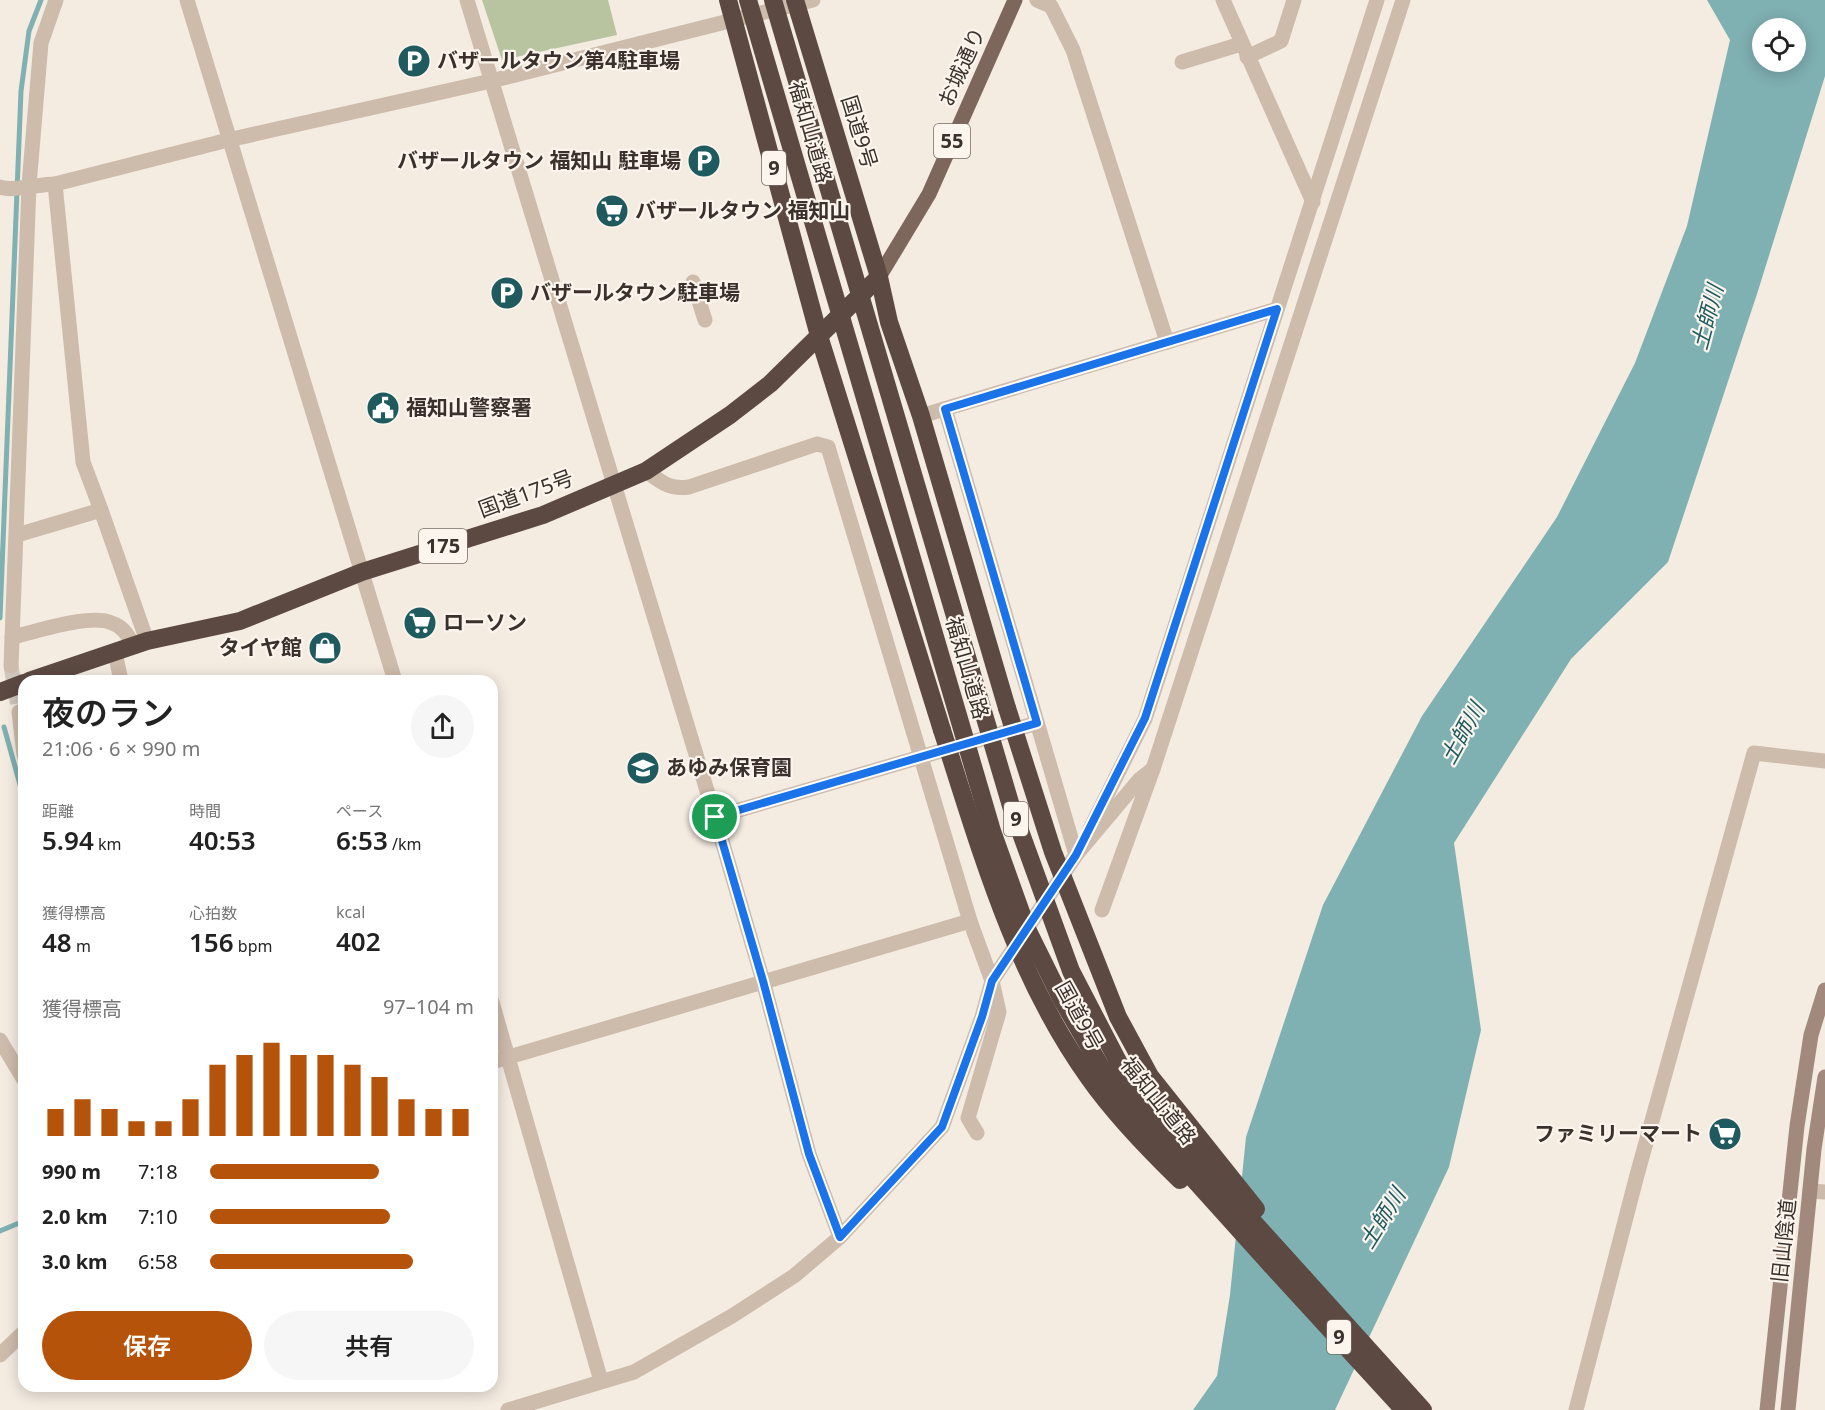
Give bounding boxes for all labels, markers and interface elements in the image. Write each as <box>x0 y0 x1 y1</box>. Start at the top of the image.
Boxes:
map controls <box>1752 18 1806 72</box>
button: locate <box>1752 18 1806 72</box>
street label: お城通り <box>931 23 991 111</box>
parking icon: バザールタウン第4駐車場 <box>396 43 432 79</box>
place label: バザールタウン第4駐車場 <box>437 46 680 74</box>
street label: 福知山道路 <box>783 77 839 186</box>
street label: 国道9号 <box>836 92 884 172</box>
road number: 55 <box>934 124 970 158</box>
parking icon: バザールタウン 福知山 駐車場 <box>686 143 722 179</box>
place label: バザールタウン 福知山 駐車場 <box>397 146 681 174</box>
road number: 9 <box>762 151 786 185</box>
supermarket icon: バザールタウン 福知山 <box>594 193 630 229</box>
place label: バザールタウン 福知山 <box>635 196 850 224</box>
parking icon: バザールタウン駐車場 <box>489 275 525 311</box>
place label: バザールタウン駐車場 <box>530 278 740 306</box>
water label: 土師川 <box>1683 279 1730 353</box>
public building icon: 福知山警察署 <box>365 390 401 426</box>
place label: 福知山警察署 <box>406 393 532 421</box>
street label: 国道175号 <box>474 463 577 523</box>
road number: 175 <box>419 529 467 563</box>
supermarket icon: ローソン <box>402 605 438 641</box>
place label: ローソン <box>443 608 527 636</box>
street label: 福知山道路 <box>940 613 996 722</box>
shop icon: タイヤ館 <box>307 630 343 666</box>
place label: タイヤ館 <box>219 633 302 661</box>
text: 夜のラン <box>42 690 174 735</box>
button: share <box>411 695 474 758</box>
water label: 土師川 <box>1432 695 1491 769</box>
text: 21:06 · 6 × 990 m <box>42 735 200 762</box>
school or university icon: あゆみ保育園 <box>625 750 661 786</box>
place label: あゆみ保育園 <box>666 753 792 781</box>
pin <box>689 791 740 842</box>
text: 距離 <box>42 800 74 822</box>
text: 時間 <box>189 800 221 822</box>
text: ペース <box>336 800 383 822</box>
icon: arrive <box>698 800 731 833</box>
road number: 9 <box>1004 802 1028 836</box>
text: 5.94 <box>42 822 94 858</box>
text: 40:53 <box>189 822 256 858</box>
text: 6:53 <box>336 822 388 858</box>
text: km <box>94 833 121 855</box>
text: /km <box>388 833 421 855</box>
text: kcal <box>336 901 365 923</box>
text: 獲得標高 <box>42 902 106 924</box>
text: 心拍数 <box>189 902 237 924</box>
text: 402 <box>336 923 381 959</box>
text: 48 <box>42 924 72 960</box>
text: 156 <box>189 924 234 960</box>
text: m <box>72 935 91 957</box>
text: bpm <box>234 935 272 957</box>
street label: 国道9号 <box>1049 976 1110 1055</box>
text: 97–104 m <box>383 993 474 1020</box>
text: 獲得標高 <box>42 995 122 1022</box>
street label: 福知山道路 <box>1115 1051 1203 1150</box>
supermarket icon: ファミリーマート <box>1707 1116 1743 1152</box>
place label: ファミリーマート <box>1534 1119 1702 1147</box>
text: 990 m <box>42 1158 101 1185</box>
text: 7:18 <box>138 1158 178 1185</box>
water label: 土師川 <box>1351 1180 1412 1253</box>
street label: 旧山陰道 <box>1765 1198 1801 1284</box>
text: 2.0 km <box>42 1203 108 1230</box>
text: 7:10 <box>138 1203 178 1230</box>
text: 3.0 km <box>42 1248 108 1275</box>
text: 6:58 <box>138 1248 178 1275</box>
button: 保存 <box>42 1311 252 1380</box>
button: 共有 <box>264 1311 474 1380</box>
road number: 9 <box>1327 1320 1351 1354</box>

